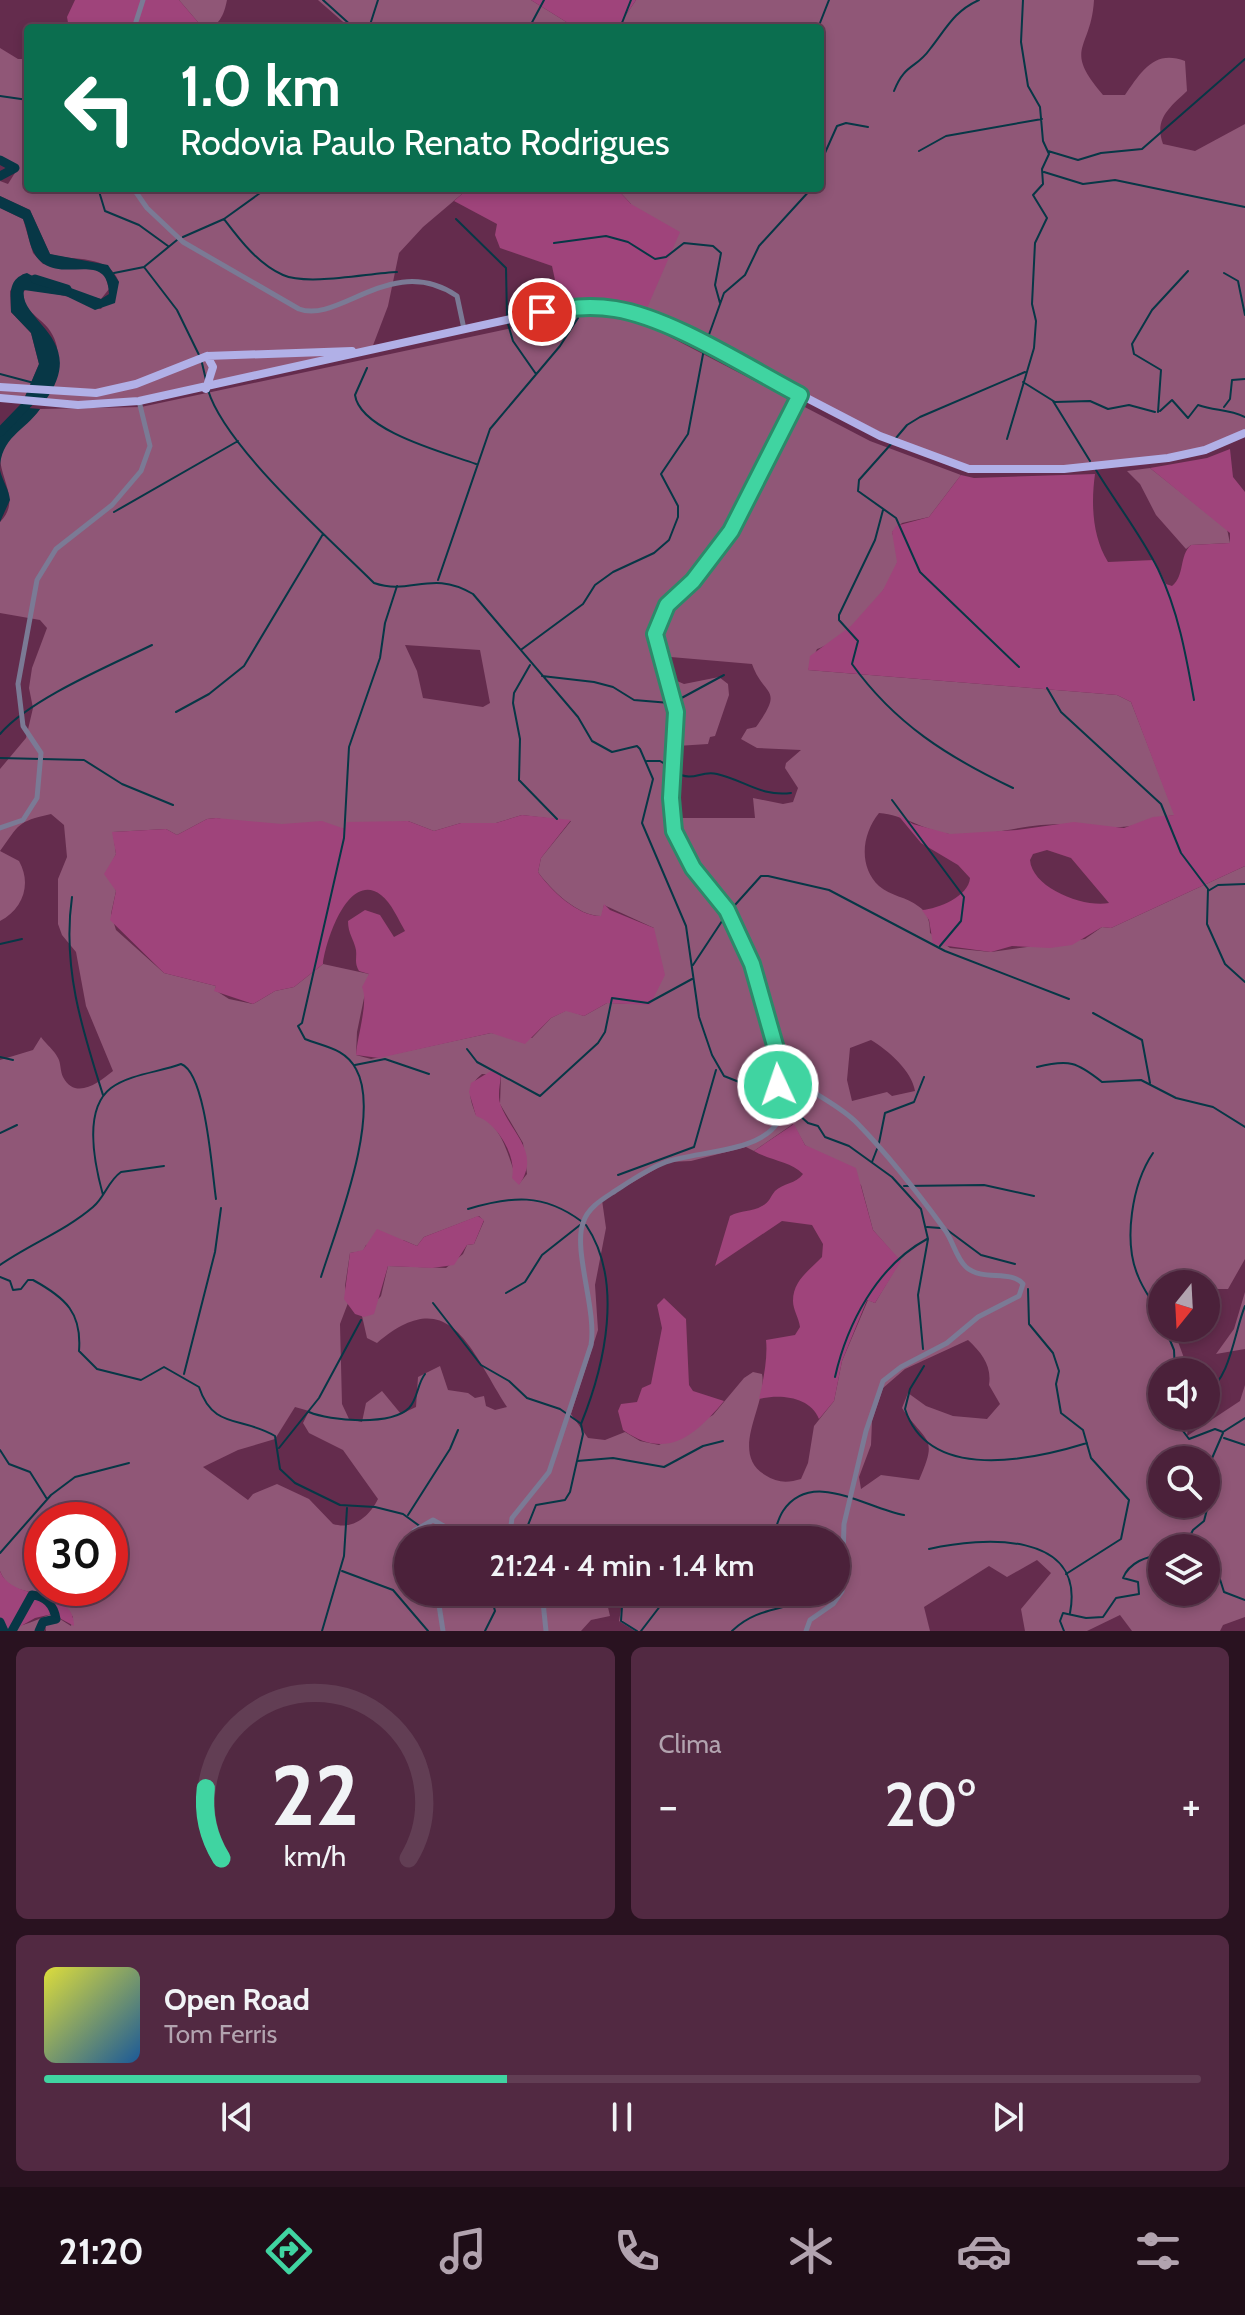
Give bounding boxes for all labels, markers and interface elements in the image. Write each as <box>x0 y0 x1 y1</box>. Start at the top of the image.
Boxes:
text: 1.0 km <box>180 52 341 120</box>
icon: left <box>48 56 152 160</box>
text: Rodovia Paulo Renato Rodrigues <box>180 120 670 164</box>
pin <box>508 278 576 346</box>
icon: arrive <box>520 290 564 334</box>
position arrow <box>736 1043 820 1127</box>
north arrow <box>1148 1270 1220 1342</box>
map controls <box>1148 1270 1220 1606</box>
button: sound <box>1148 1358 1220 1430</box>
button: search <box>1148 1446 1220 1518</box>
speed limit sign: 30 <box>24 1502 128 1606</box>
button: layers <box>1148 1534 1220 1606</box>
text: 21:24 · 4 min · 1.4 km <box>490 1547 754 1584</box>
text: Clima <box>659 1728 721 1760</box>
text: 22 <box>271 1745 359 1846</box>
text: 20° <box>884 1768 975 1841</box>
text: − <box>659 1779 678 1832</box>
text: + <box>1182 1779 1201 1832</box>
text: km/h <box>284 1838 347 1873</box>
text: Open Road <box>164 1981 310 2018</box>
text: Tom Ferris <box>164 2018 277 2050</box>
icon: previous <box>215 2095 259 2139</box>
icon: pause <box>600 2095 644 2139</box>
icon: next <box>986 2095 1030 2139</box>
icon: directions <box>261 2223 317 2279</box>
icon: music <box>435 2223 491 2279</box>
icon: phone <box>609 2223 665 2279</box>
icon: climate <box>783 2223 839 2279</box>
icon: car <box>956 2223 1012 2279</box>
icon: filters <box>1130 2223 1186 2279</box>
text: 21:20 <box>59 2229 144 2273</box>

